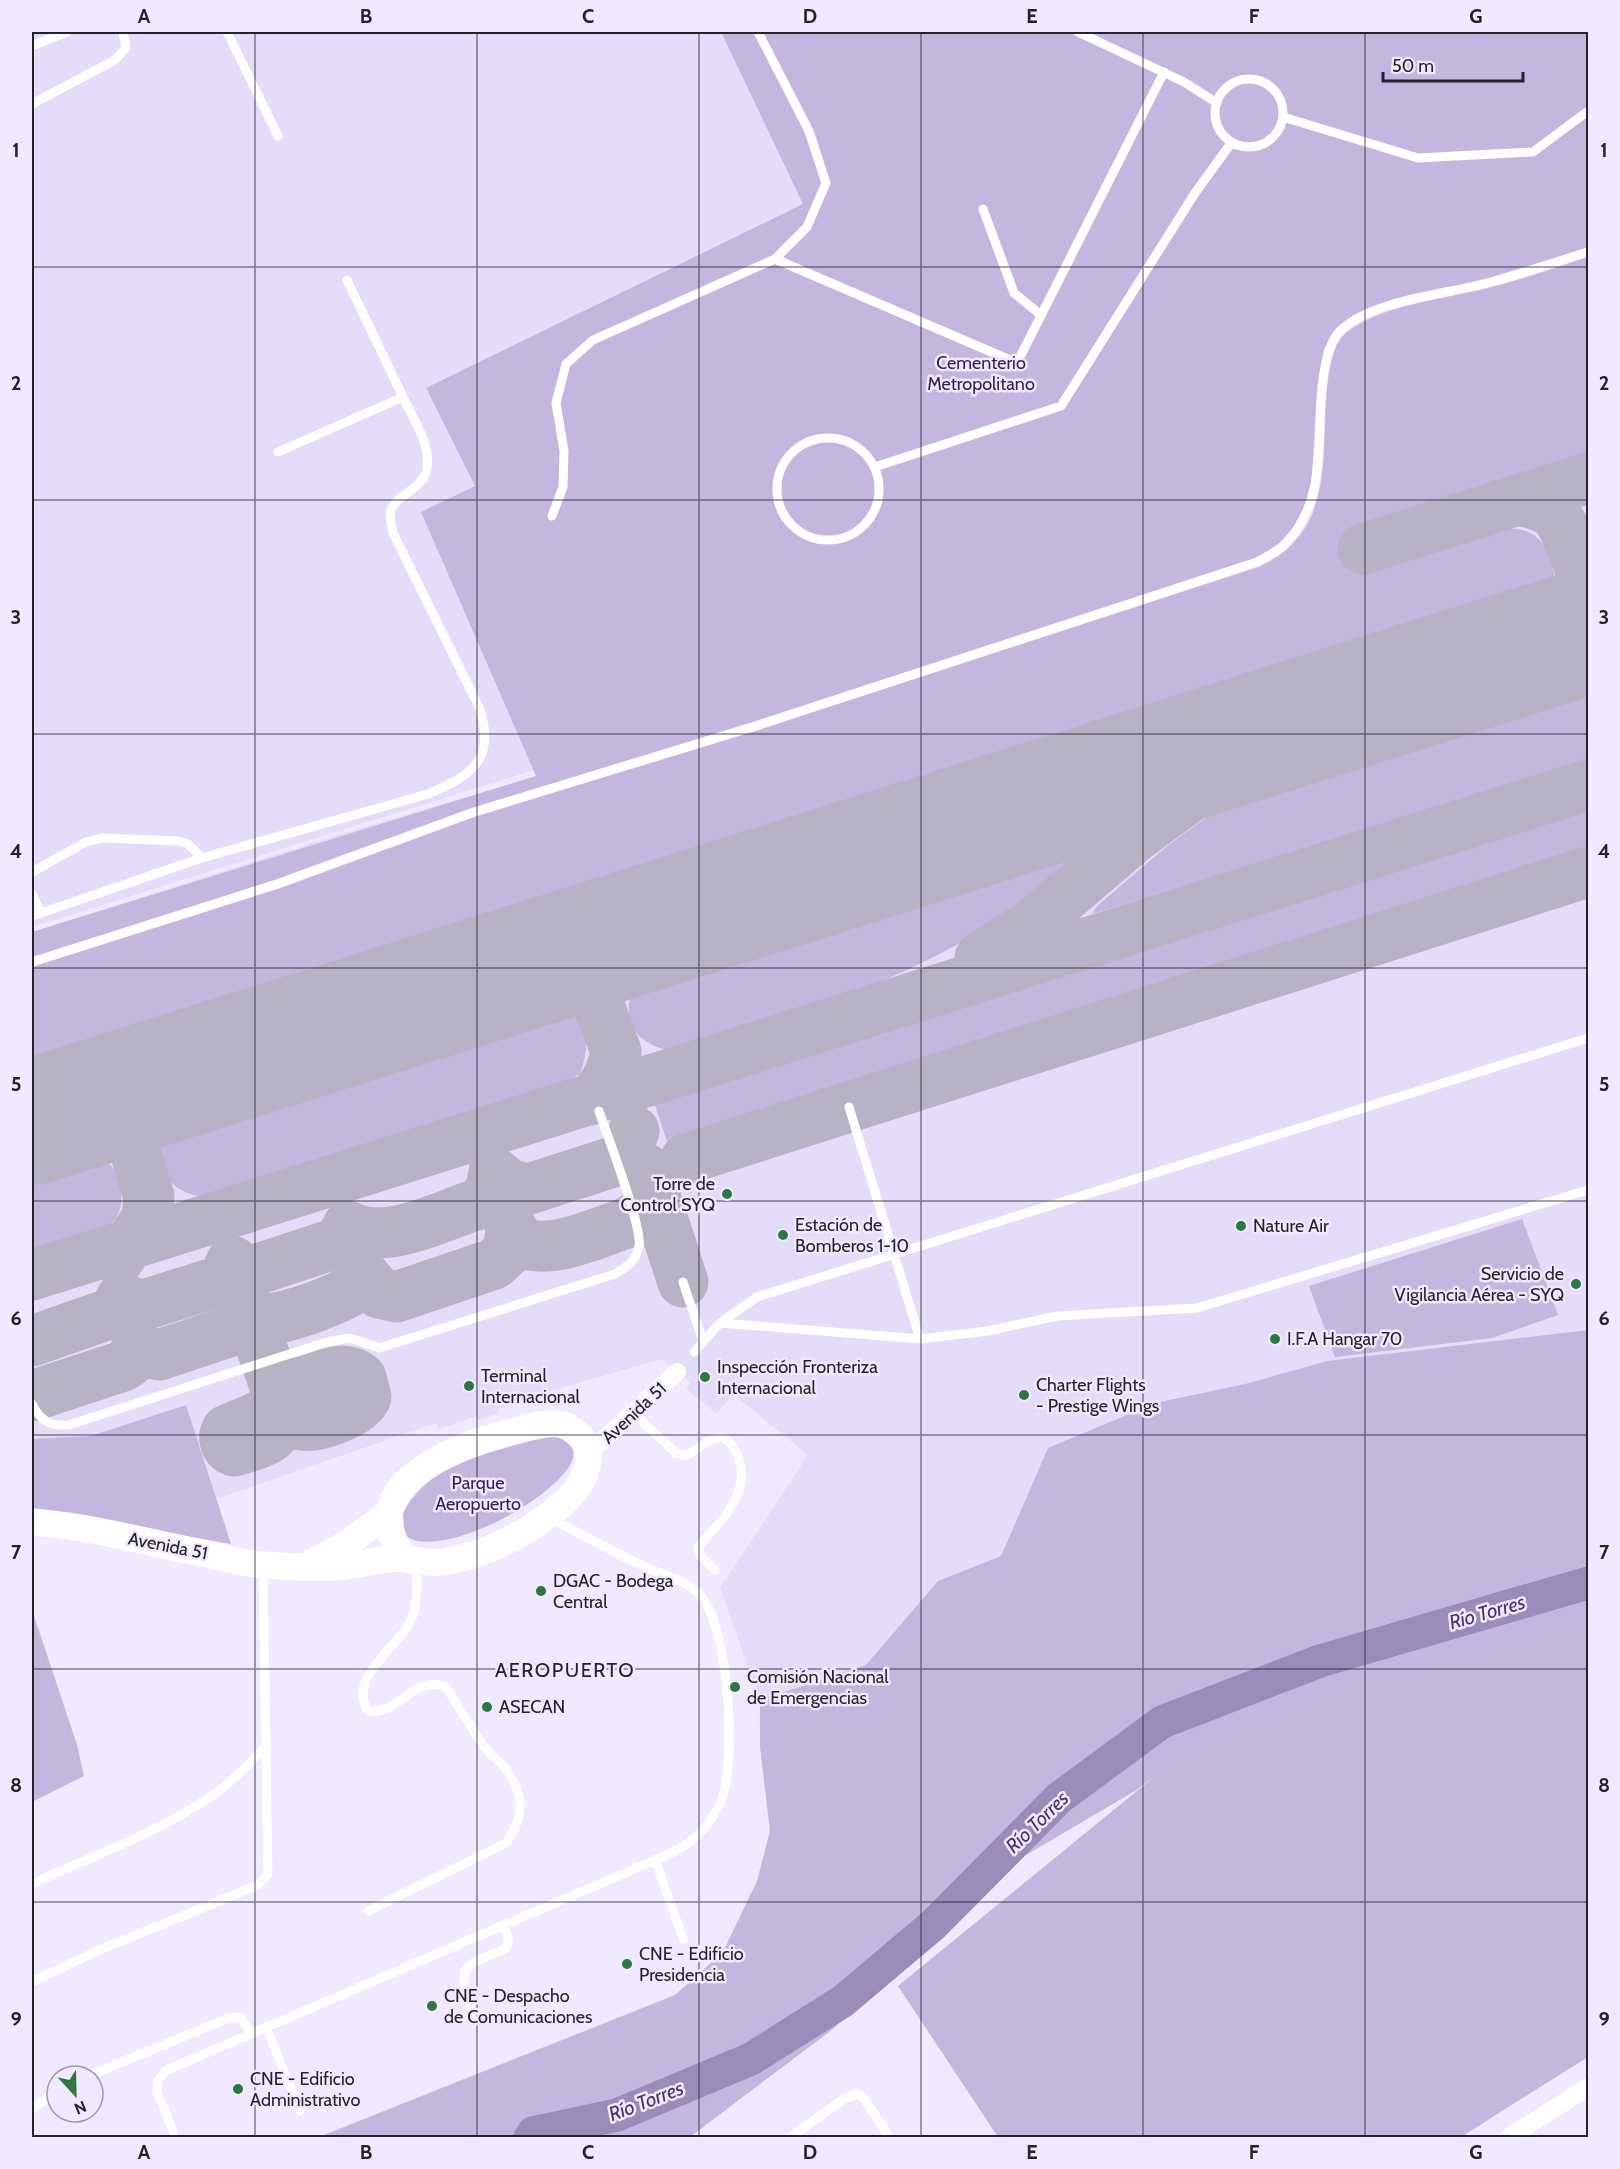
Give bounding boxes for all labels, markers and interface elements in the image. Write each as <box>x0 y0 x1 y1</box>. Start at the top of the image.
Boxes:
text: A <box>138 4 151 28</box>
text: B <box>360 4 372 28</box>
text: C <box>582 4 594 28</box>
text: D <box>803 4 817 28</box>
text: E <box>1026 4 1038 28</box>
text: F <box>1249 4 1260 28</box>
text: G <box>1469 4 1483 28</box>
scale bar <box>1383 45 1522 83</box>
text: 50 m <box>1392 55 1434 77</box>
text: 1 <box>12 138 20 162</box>
text: 1 <box>1600 138 1608 162</box>
park label: Cementerio Metropolitano <box>927 352 1035 395</box>
text: 2 <box>11 371 21 395</box>
text: 2 <box>1599 371 1609 395</box>
text: 3 <box>11 605 21 629</box>
text: 3 <box>1599 605 1609 629</box>
text: 4 <box>10 839 22 863</box>
text: 4 <box>1598 839 1610 863</box>
text: 5 <box>11 1072 21 1096</box>
text: 5 <box>1599 1072 1609 1096</box>
place label: Torre de Control SYQ <box>621 1173 715 1216</box>
marker: Torre de Control SYQ <box>720 1187 734 1201</box>
place label: Estación de Bomberos 1-10 <box>795 1214 909 1257</box>
place label: Nature Air <box>1253 1215 1329 1237</box>
marker: Nature Air <box>1234 1219 1248 1233</box>
marker: Estación de Bomberos 1-10 <box>776 1228 790 1242</box>
place label: Servicio de Vigilancia Aérea - SYQ <box>1394 1263 1564 1306</box>
marker: Servicio de Vigilancia Aérea - SYQ <box>1569 1277 1583 1291</box>
text: 6 <box>10 1306 22 1330</box>
text: 6 <box>1598 1306 1610 1330</box>
place label: I.F.A Hangar 70 <box>1287 1328 1402 1350</box>
marker: I.F.A Hangar 70 <box>1268 1332 1282 1346</box>
place label: Inspección Fronteriza Internacional <box>717 1356 878 1399</box>
place label: Terminal Internacional <box>481 1365 581 1408</box>
marker: Inspección Fronteriza Internacional <box>698 1370 712 1384</box>
place label: Charter Flights - Prestige Wings <box>1036 1374 1159 1417</box>
street label: Avenida 51 <box>597 1377 671 1449</box>
marker: Terminal Internacional <box>462 1379 476 1393</box>
marker: Charter Flights - Prestige Wings <box>1017 1388 1031 1402</box>
park label: Parque Aeropuerto <box>435 1472 521 1515</box>
street label: Avenida 51 <box>126 1528 210 1564</box>
text: 7 <box>11 1540 22 1564</box>
text: 7 <box>1599 1540 1610 1564</box>
place label: DGAC - Bodega Central <box>553 1570 674 1613</box>
marker: DGAC - Bodega Central <box>534 1584 548 1598</box>
water label: Río Torres <box>1446 1590 1528 1634</box>
district label: AEROPUERTO <box>495 1658 635 1682</box>
place label: Comisión Nacional de Emergencias <box>747 1666 889 1709</box>
marker: Comisión Nacional de Emergencias <box>728 1680 742 1694</box>
place label: ASECAN <box>499 1696 565 1718</box>
marker: ASECAN <box>480 1700 494 1714</box>
text: 8 <box>10 1773 22 1797</box>
text: 8 <box>1598 1773 1610 1797</box>
water label: Río Torres <box>1001 1786 1074 1858</box>
place label: CNE - Edificio Presidencia <box>639 1943 744 1986</box>
marker: CNE - Edificio Presidencia <box>620 1957 634 1971</box>
place label: CNE - Despacho de Comunicaciones <box>444 1985 593 2028</box>
marker: CNE - Despacho de Comunicaciones <box>425 1999 439 2013</box>
text: 9 <box>10 2007 22 2031</box>
text: 9 <box>1598 2007 1610 2031</box>
north arrow <box>45 2064 105 2124</box>
place label: CNE - Edificio Administrativo <box>250 2068 360 2111</box>
water label: Río Torres <box>605 2076 687 2126</box>
marker: CNE - Edificio Administrativo <box>231 2082 245 2096</box>
text: N <box>72 2097 89 2118</box>
text: A <box>138 2140 151 2164</box>
text: B <box>360 2140 372 2164</box>
text: C <box>582 2140 594 2164</box>
text: D <box>803 2140 817 2164</box>
text: E <box>1026 2140 1038 2164</box>
text: F <box>1249 2140 1260 2164</box>
text: G <box>1469 2140 1483 2164</box>

